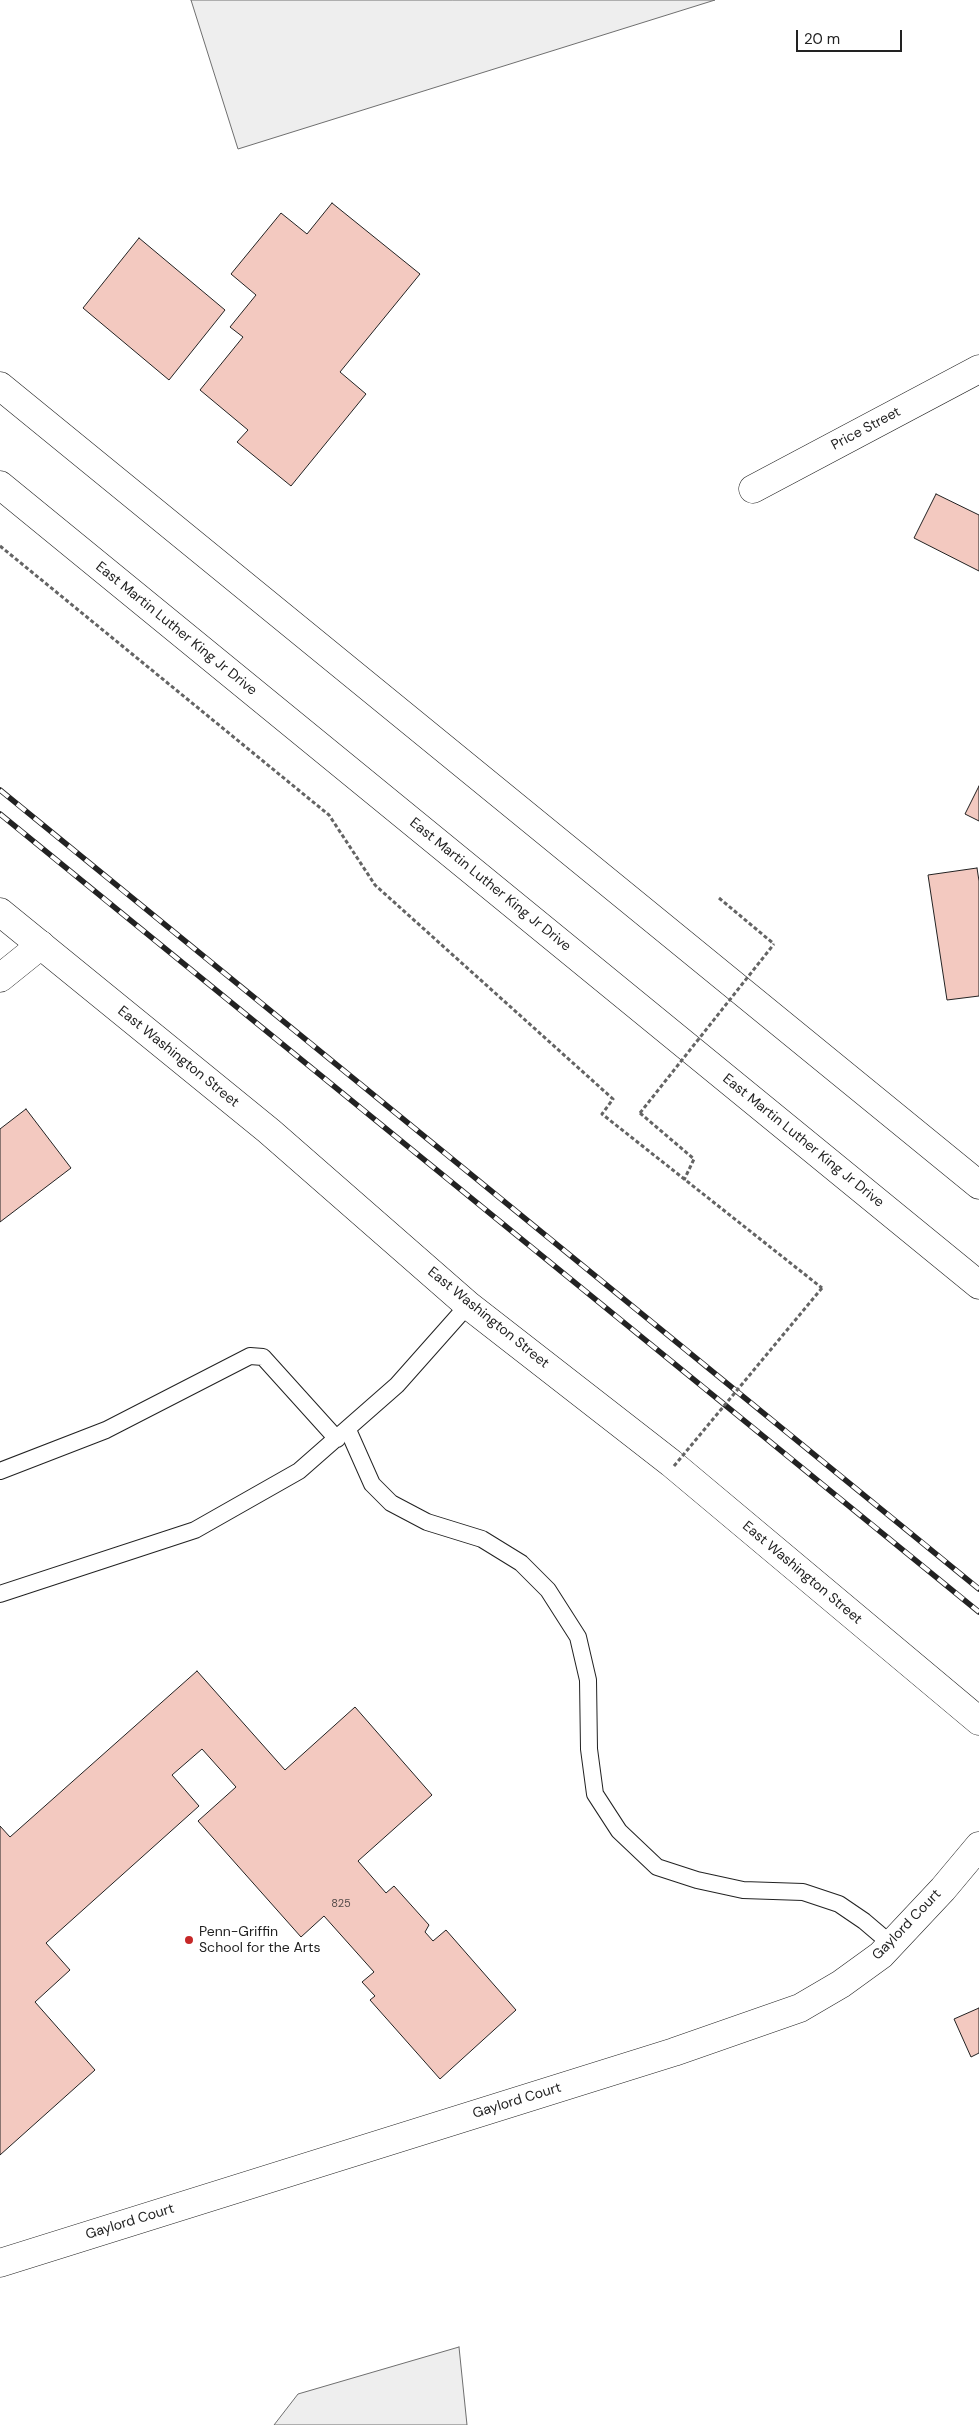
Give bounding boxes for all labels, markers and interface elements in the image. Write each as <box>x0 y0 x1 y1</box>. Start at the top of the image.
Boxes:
scale bar <box>799 20 905 52</box>
text: 20 m <box>804 29 840 49</box>
street label: Price Street <box>828 404 904 454</box>
street label: East Martin Luther King Jr Drive <box>92 559 260 699</box>
street label: East Martin Luther King Jr Drive <box>406 815 574 955</box>
street label: East Washington Street <box>114 1003 242 1111</box>
street label: East Martin Luther King Jr Drive <box>719 1071 887 1211</box>
street label: East Washington Street <box>424 1264 552 1372</box>
street label: East Washington Street <box>739 1518 865 1628</box>
street label: Gaylord Court <box>869 1886 945 1964</box>
house number: 825 <box>331 1897 351 1911</box>
place label: Penn-Griffin School for the Arts <box>199 1924 321 1956</box>
marker: Penn-Griffin School for the Arts <box>183 1934 195 1946</box>
street label: Gaylord Court <box>471 2080 563 2122</box>
street label: Gaylord Court <box>84 2201 176 2243</box>

